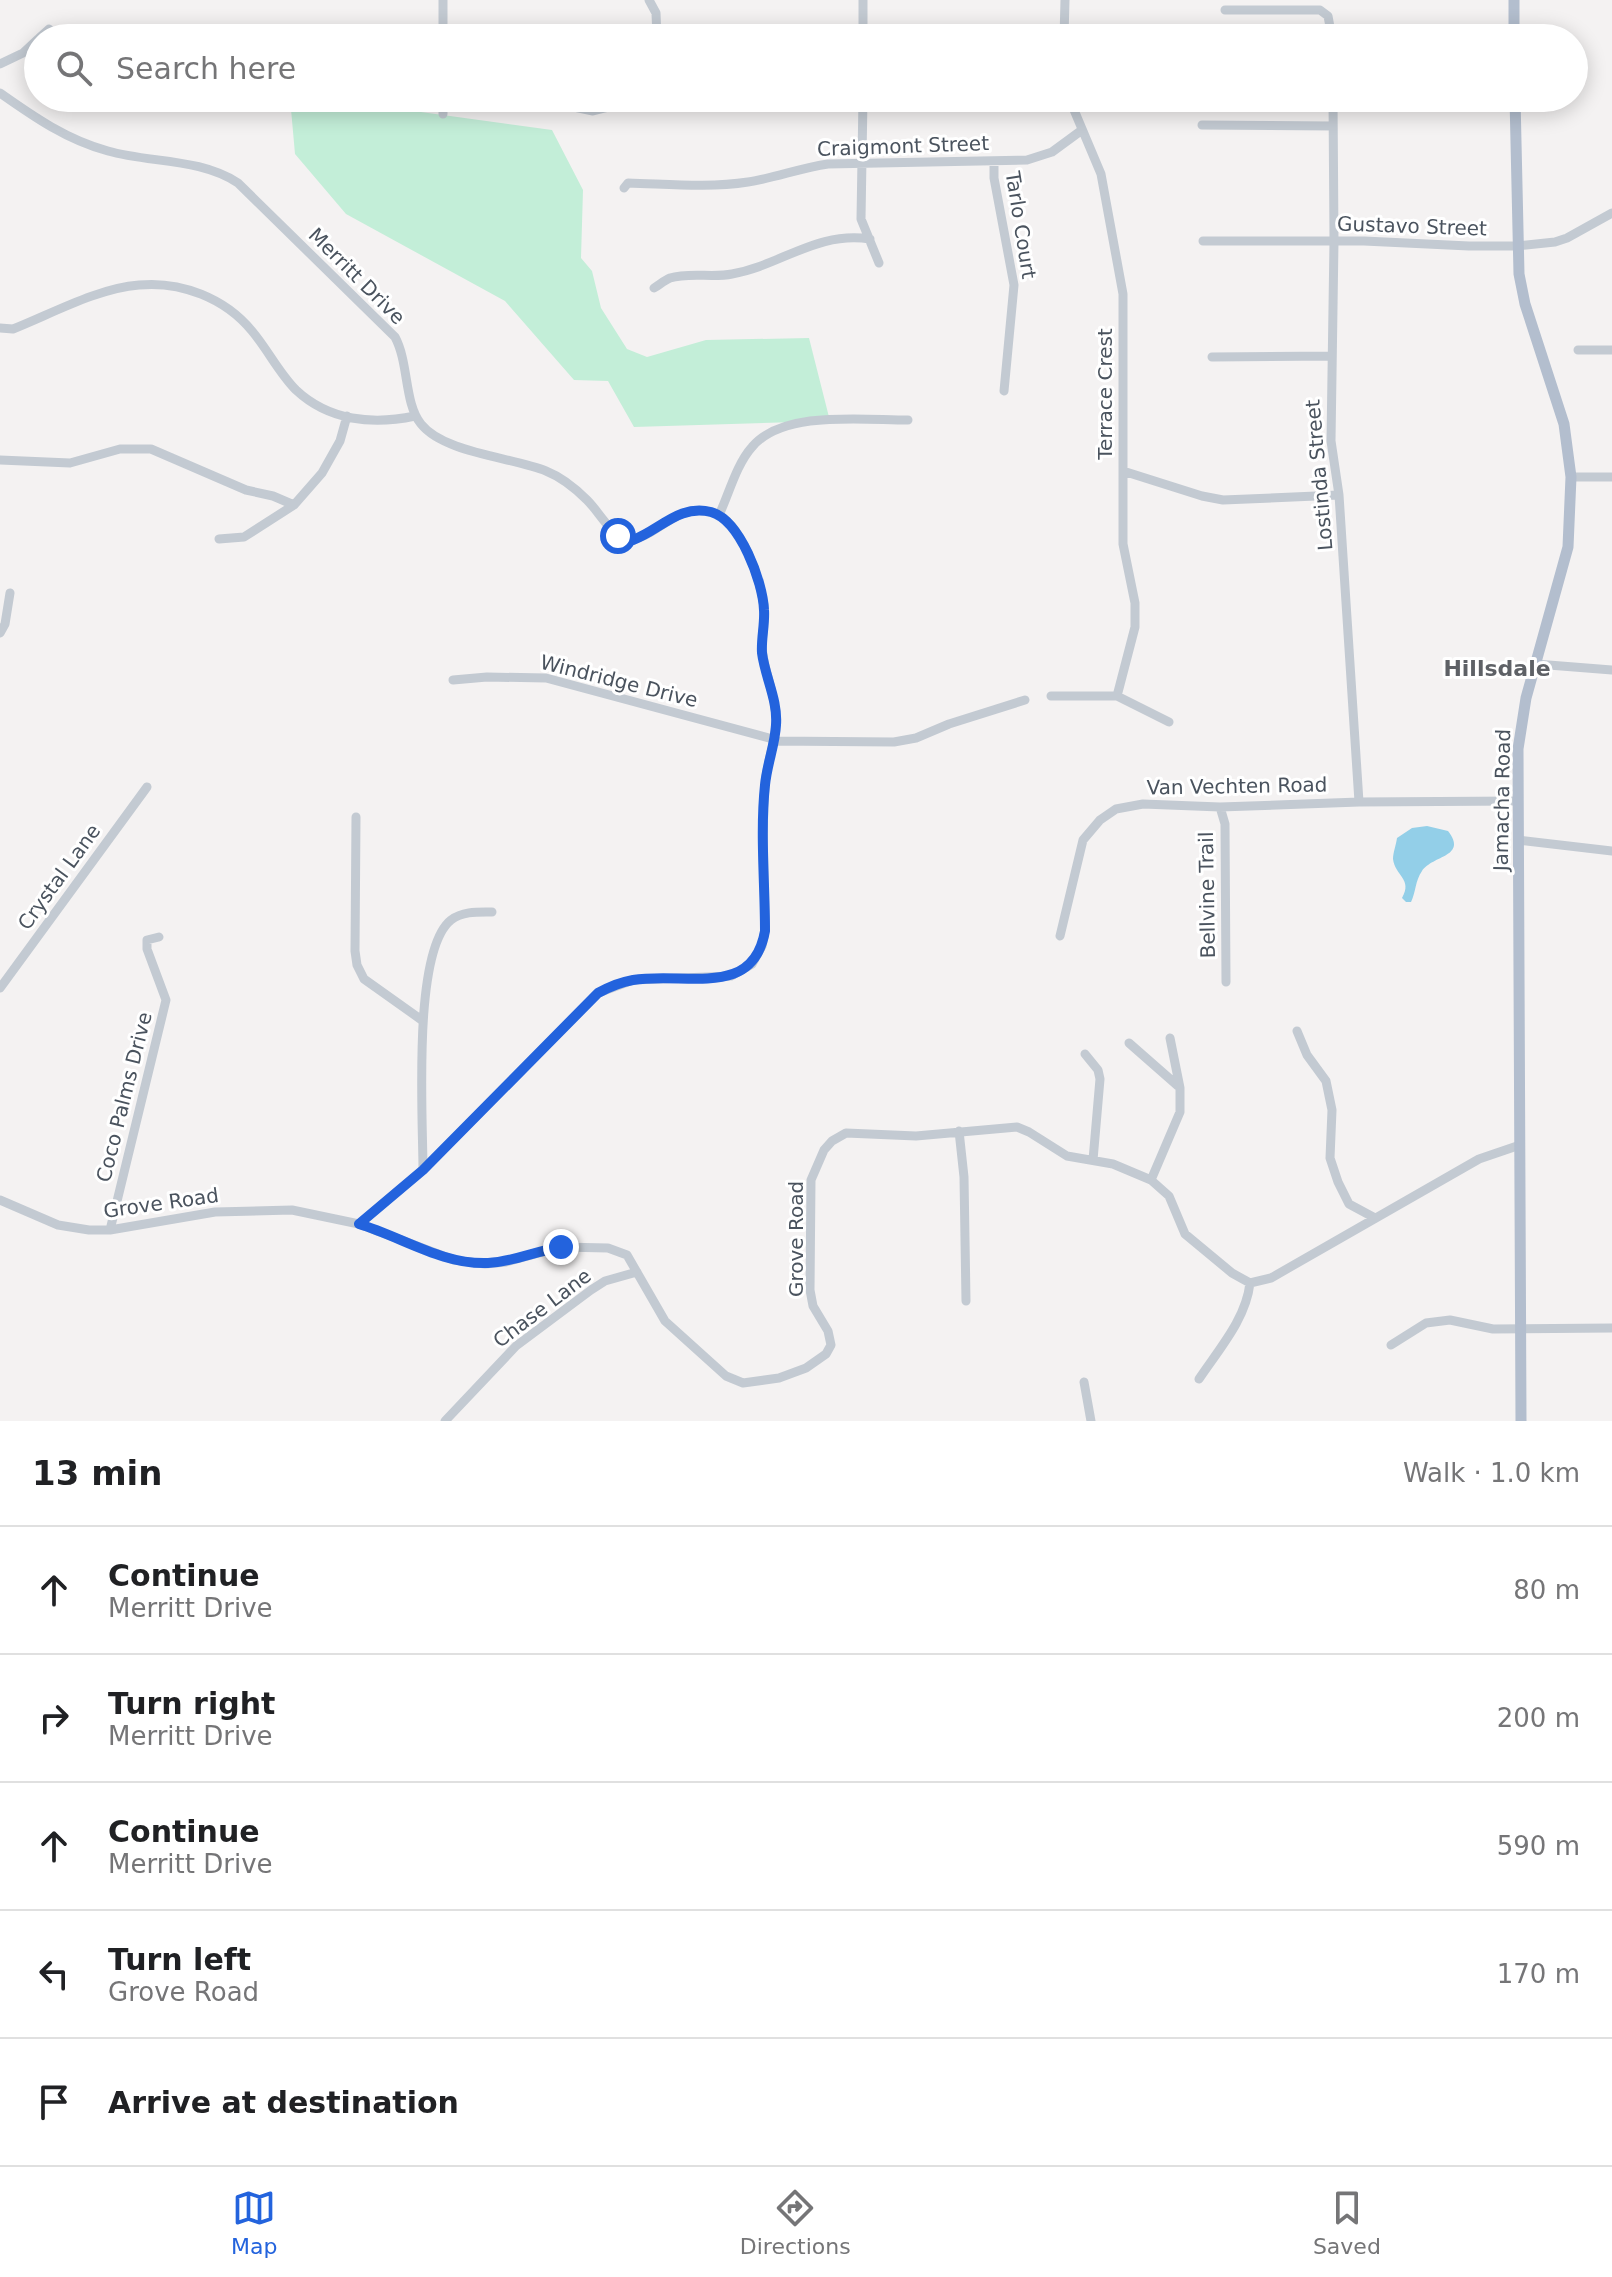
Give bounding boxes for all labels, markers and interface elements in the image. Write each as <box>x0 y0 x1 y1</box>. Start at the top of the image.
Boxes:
search box <box>24 24 1588 112</box>
icon: search <box>52 46 96 90</box>
text: Search here <box>116 51 296 86</box>
street label: Craigmont Street <box>817 131 990 161</box>
street label: Tarlo Court <box>1001 169 1041 281</box>
street label: Gustavo Street <box>1337 211 1487 241</box>
street label: Merritt Drive <box>304 223 410 329</box>
street label: Terrace Crest <box>1093 328 1117 461</box>
street label: Lostinda Street <box>1300 398 1338 552</box>
route start <box>600 518 636 554</box>
street label: Windridge Drive <box>538 650 700 712</box>
district label: Hillsdale <box>1443 656 1551 681</box>
street label: Jamacha Road <box>1489 729 1515 873</box>
street label: Van Vechten Road <box>1146 772 1328 800</box>
street label: Crystal Lane <box>13 819 105 935</box>
street label: Bellvine Trail <box>1194 831 1220 959</box>
street label: Coco Palms Drive <box>91 1010 157 1184</box>
street label: Grove Road <box>784 1181 808 1297</box>
street label: Grove Road <box>102 1183 220 1223</box>
route end <box>543 1229 579 1265</box>
street label: Chase Lane <box>488 1263 596 1353</box>
text: 13 min <box>32 1453 162 1493</box>
text: Walk · 1.0 km <box>1403 1458 1580 1488</box>
text: Continue <box>108 1558 260 1593</box>
icon: ahead <box>32 1568 76 1612</box>
text: 80 m <box>1513 1575 1580 1605</box>
text: Merritt Drive <box>108 1593 273 1623</box>
text: Turn right <box>108 1686 275 1721</box>
icon: right <box>32 1696 76 1740</box>
text: 200 m <box>1497 1703 1580 1733</box>
text: Merritt Drive <box>108 1721 273 1751</box>
text: Continue <box>108 1814 260 1849</box>
icon: ahead <box>32 1824 76 1868</box>
text: 590 m <box>1497 1831 1580 1861</box>
text: Merritt Drive <box>108 1849 273 1879</box>
text: Turn left <box>108 1942 251 1977</box>
icon: left <box>32 1952 76 1996</box>
text: 170 m <box>1497 1959 1580 1989</box>
text: Grove Road <box>108 1977 259 2007</box>
icon: arrive <box>32 2080 76 2124</box>
text: Arrive at destination <box>108 2085 459 2120</box>
tab: Map <box>231 2186 278 2259</box>
tab: Directions <box>740 2186 851 2259</box>
tab: Saved <box>1313 2186 1381 2259</box>

